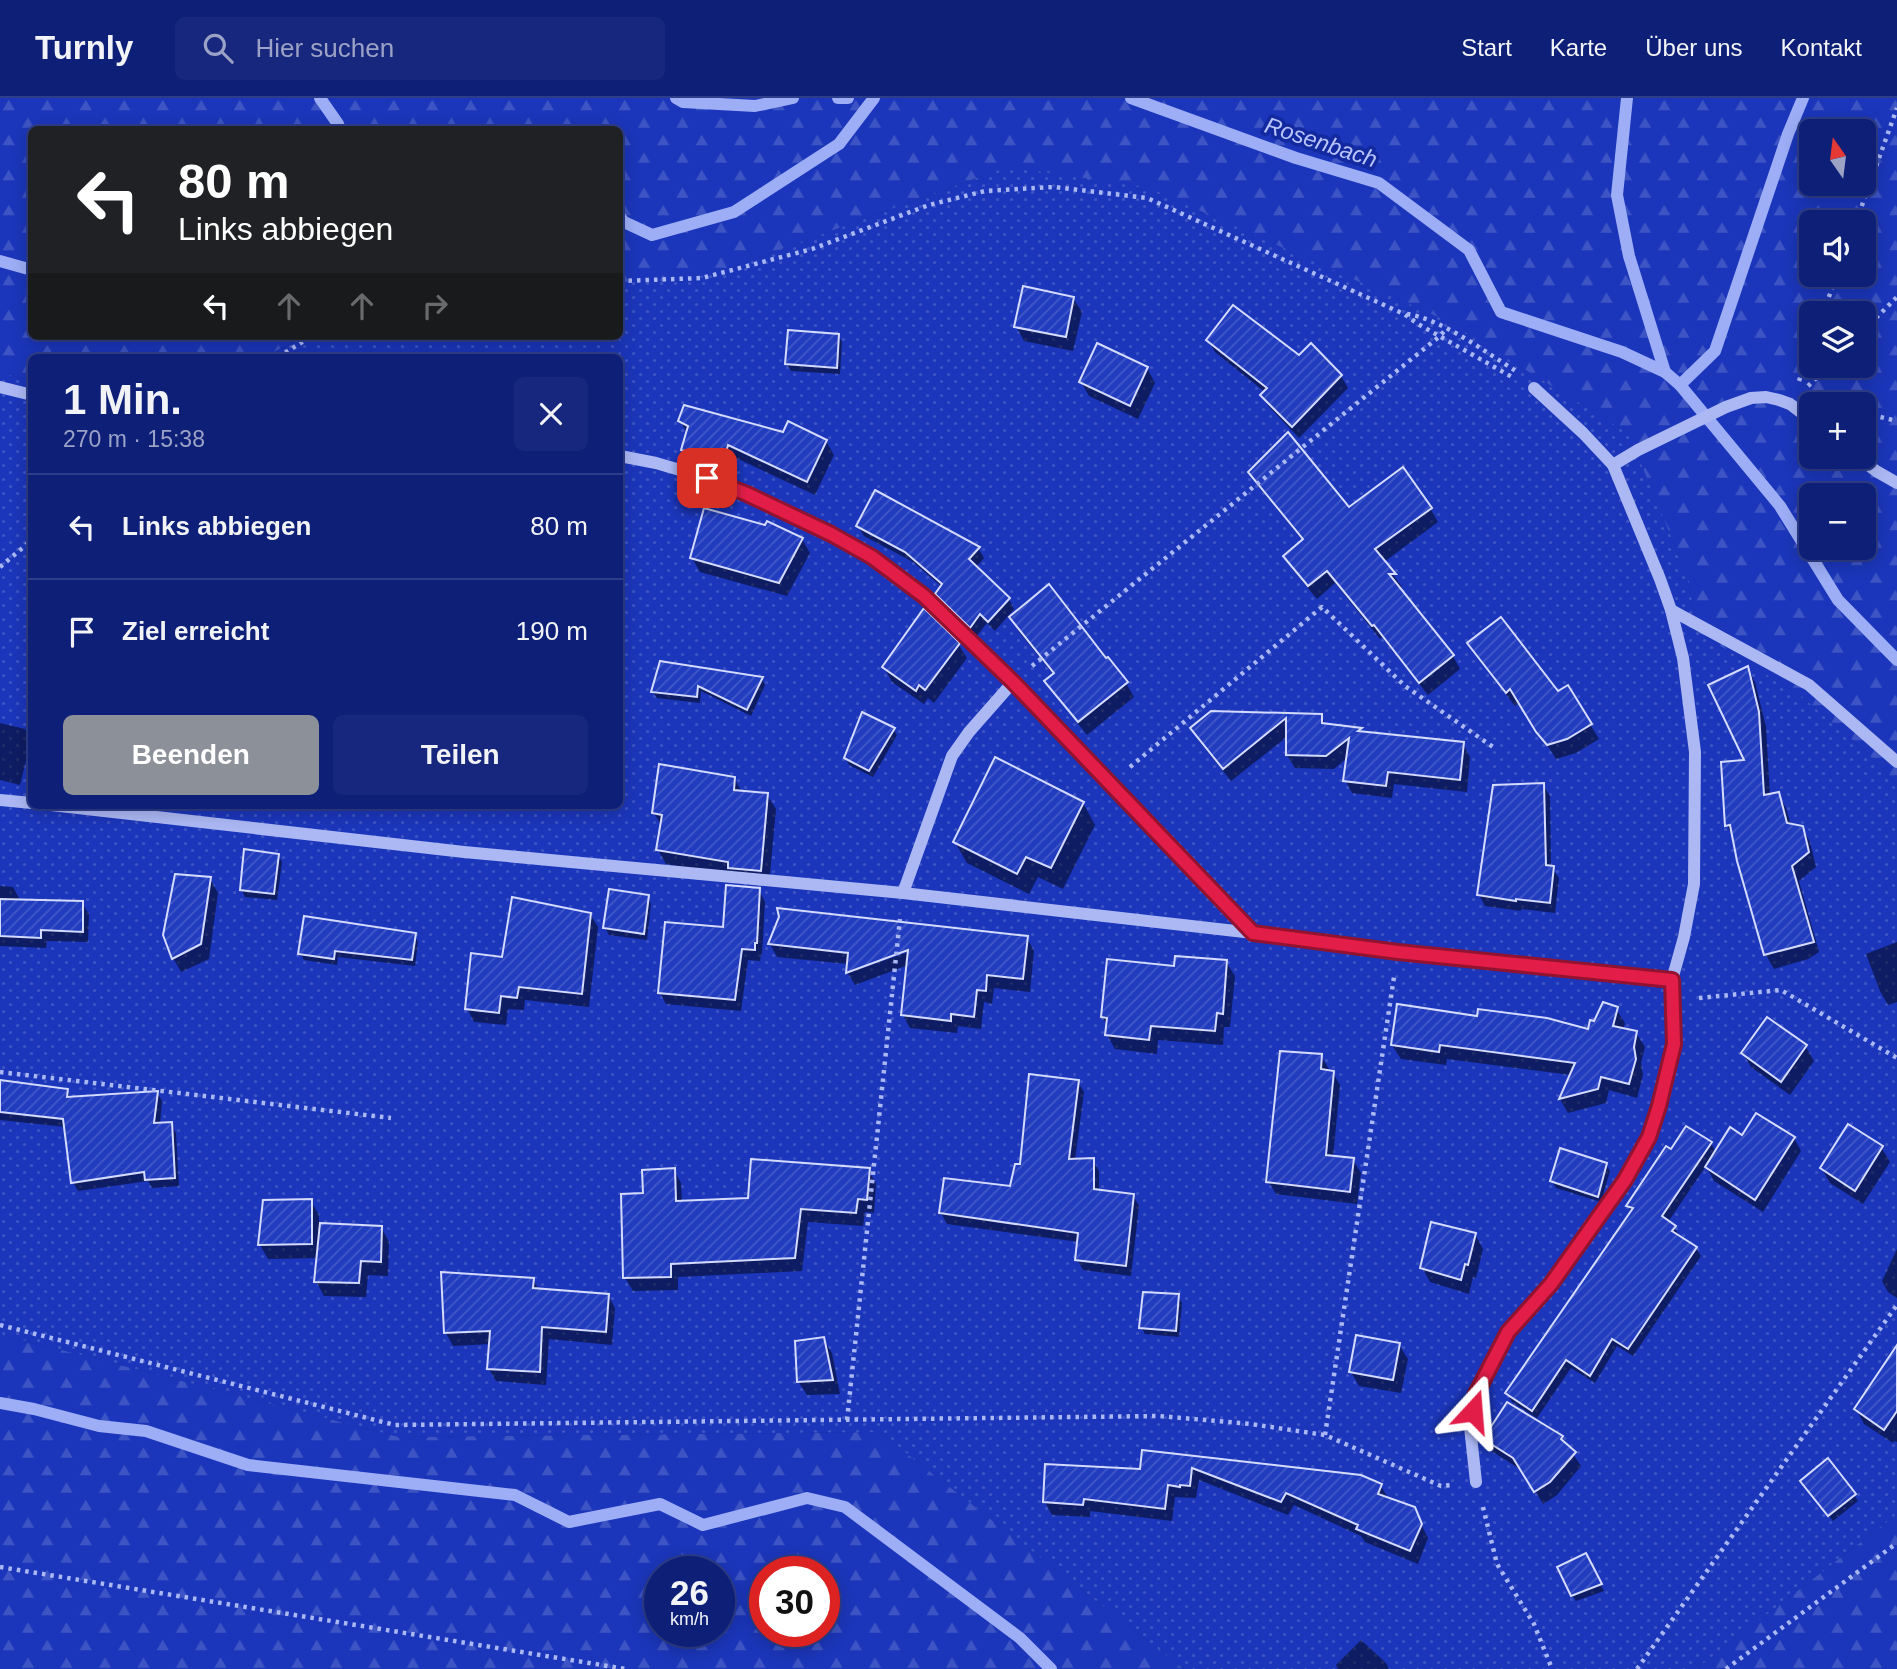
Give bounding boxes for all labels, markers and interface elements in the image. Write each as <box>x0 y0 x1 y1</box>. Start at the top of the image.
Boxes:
search box <box>175 17 665 80</box>
text: Turnly <box>35 29 133 66</box>
icon: search <box>199 29 237 67</box>
text: Hier suchen <box>255 33 394 63</box>
text: Start <box>1461 34 1512 61</box>
text: Karte <box>1550 34 1607 61</box>
text: Über uns <box>1645 34 1743 61</box>
text: Kontakt <box>1781 34 1862 61</box>
water label: Rosenbach <box>1262 112 1380 172</box>
north arrow <box>1799 119 1876 196</box>
map controls <box>1799 119 1876 560</box>
icon: left <box>63 154 154 245</box>
text: 80 m <box>178 154 290 208</box>
button: sound <box>1799 210 1876 287</box>
text: Links abbiegen <box>178 211 393 247</box>
icon: left <box>197 287 235 325</box>
icon: ahead <box>270 287 308 325</box>
icon: ahead <box>343 287 381 325</box>
icon: right <box>416 287 454 325</box>
button: layers <box>1799 301 1876 378</box>
text: 1 Min. <box>63 376 182 423</box>
button: close <box>514 377 588 451</box>
button: + <box>1799 392 1876 469</box>
text: 270 m · 15:38 <box>63 426 205 452</box>
pin <box>677 448 737 508</box>
icon: arrive <box>688 459 726 497</box>
button: − <box>1799 483 1876 560</box>
icon: left <box>63 508 101 546</box>
text: Links abbiegen <box>122 511 311 541</box>
text: 80 m <box>530 511 588 541</box>
icon: arrive <box>63 613 101 651</box>
text: Ziel erreicht <box>122 616 269 646</box>
text: 190 m <box>516 616 588 646</box>
button: Beenden <box>63 715 319 795</box>
button: Teilen <box>333 715 588 795</box>
position arrow <box>1436 1374 1510 1448</box>
speed limit sign: 30 <box>749 1556 840 1647</box>
text: 26 <box>670 1573 709 1612</box>
text: km/h <box>670 1609 709 1629</box>

